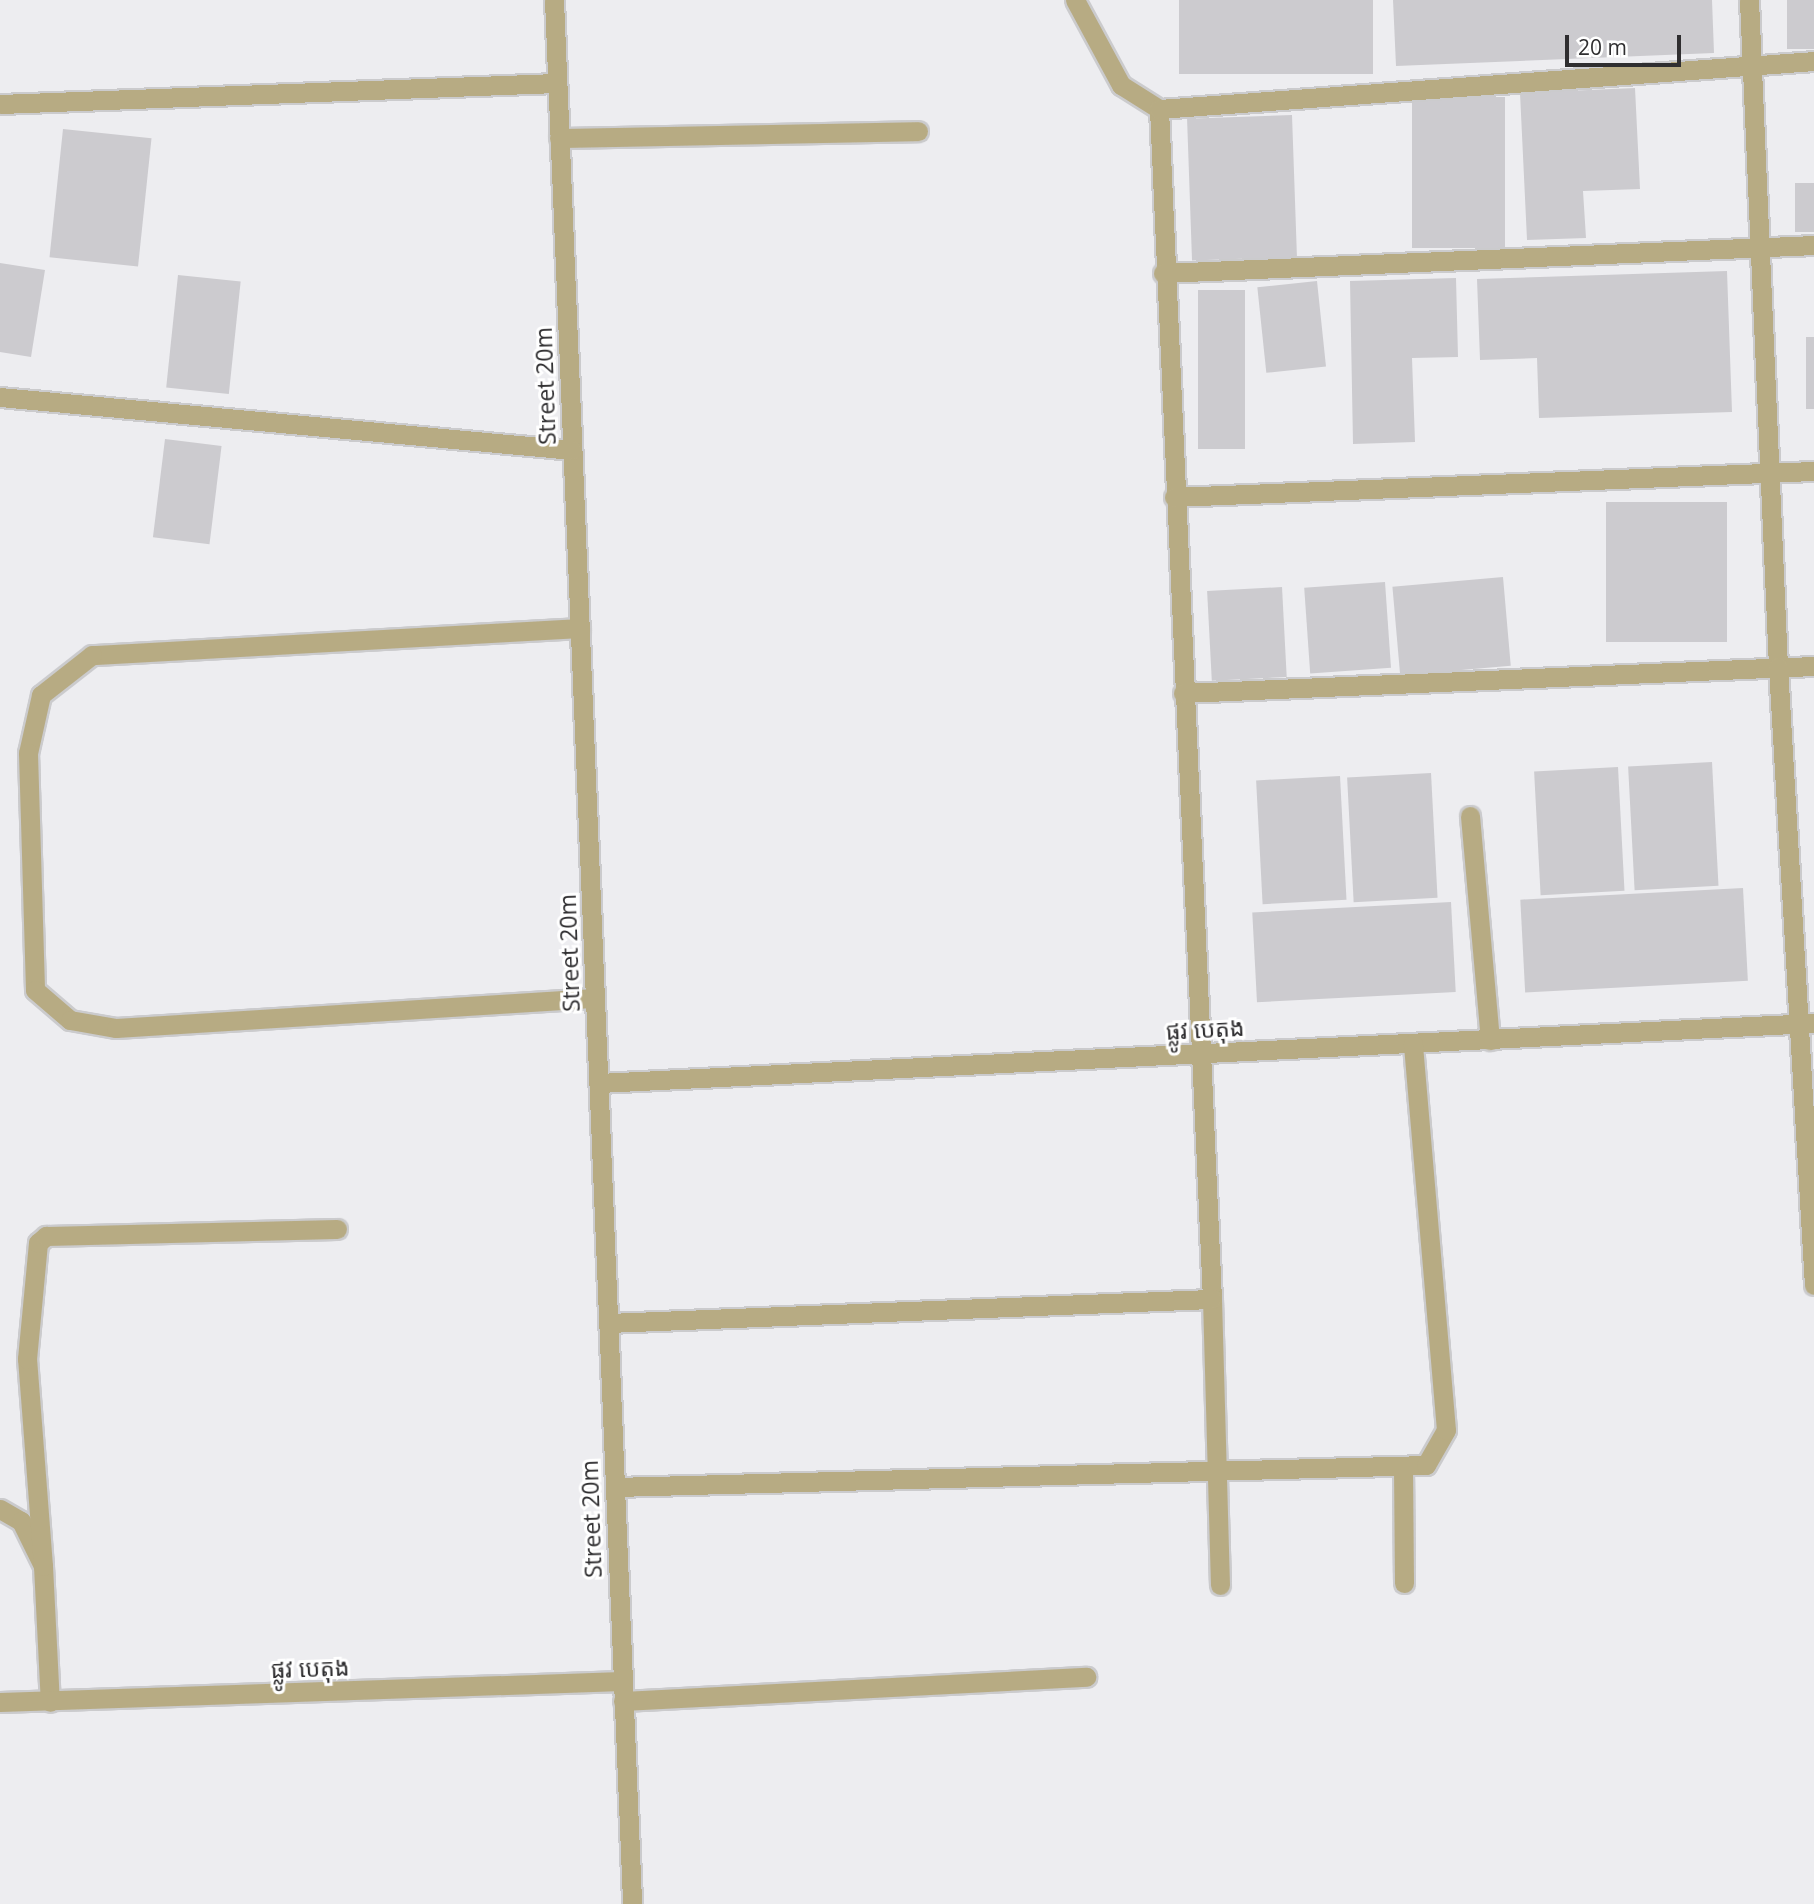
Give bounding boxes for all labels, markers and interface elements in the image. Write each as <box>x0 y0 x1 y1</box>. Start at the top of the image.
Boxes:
scale bar <box>1569 21 1685 65</box>
text: 20 m <box>1578 33 1627 61</box>
street label: Street 20m <box>529 327 561 445</box>
street label: Street 20m <box>553 894 585 1012</box>
street label: ផ្លូវ បេតុង <box>1165 1013 1245 1045</box>
street label: Street 20m <box>575 1460 607 1578</box>
street label: ផ្លូវ បេតុង <box>270 1653 350 1683</box>

